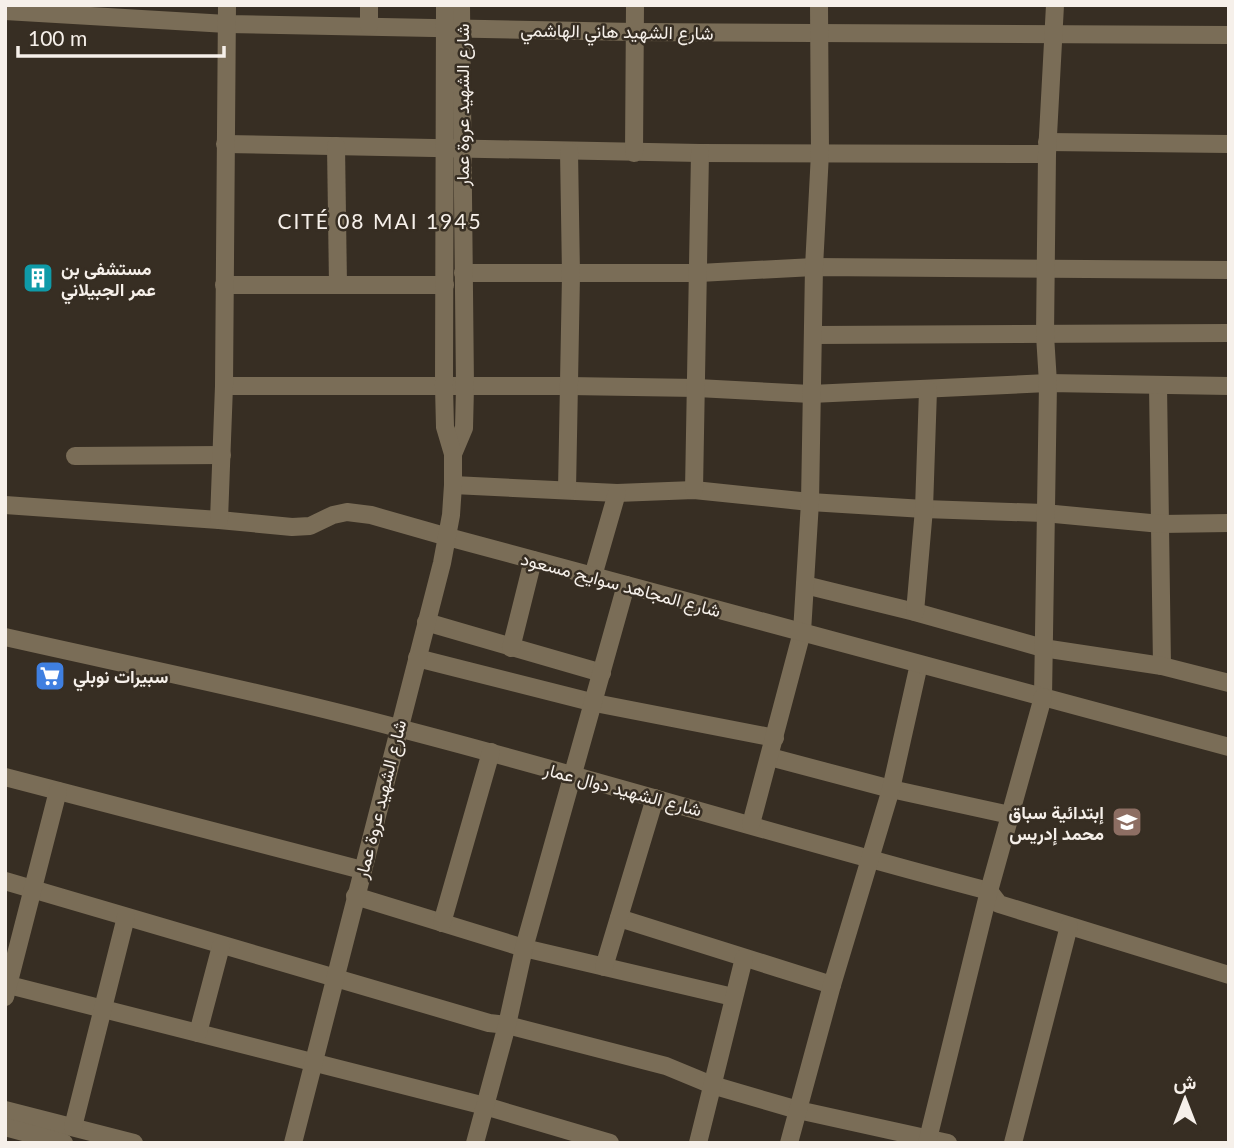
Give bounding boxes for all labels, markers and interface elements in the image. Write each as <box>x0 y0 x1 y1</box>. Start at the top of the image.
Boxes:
scale bar <box>18 14 224 58</box>
street label: شارع الشهيد هاني الهاشمي <box>520 18 714 49</box>
street label: شارع الشهيد عروة عمار <box>451 24 475 187</box>
text: 100 m <box>28 25 87 50</box>
district label: CITÉ 08 MAI 1945 <box>277 208 483 233</box>
place label: مستشفى بن عمر الجبيلاني <box>61 257 156 305</box>
building icon: مستشفى بن عمر الجبيلاني <box>21 261 55 295</box>
street label: شارع المجاهد سوايح مسعود <box>518 547 723 623</box>
supermarket icon: سبيرات نوبلي <box>33 659 67 693</box>
place label: سبيرات نوبلي <box>73 665 168 692</box>
street label: شارع الشهيد عروة عمار <box>349 717 412 882</box>
street label: شارع الشهيد دوال عمار <box>540 757 704 823</box>
place label: إبتدائية سباق محمد إدريس <box>1008 801 1104 846</box>
school or university icon: إبتدائية سباق محمد إدريس <box>1110 805 1144 839</box>
north arrow <box>1150 1064 1220 1134</box>
text: ش <box>1174 1070 1197 1094</box>

